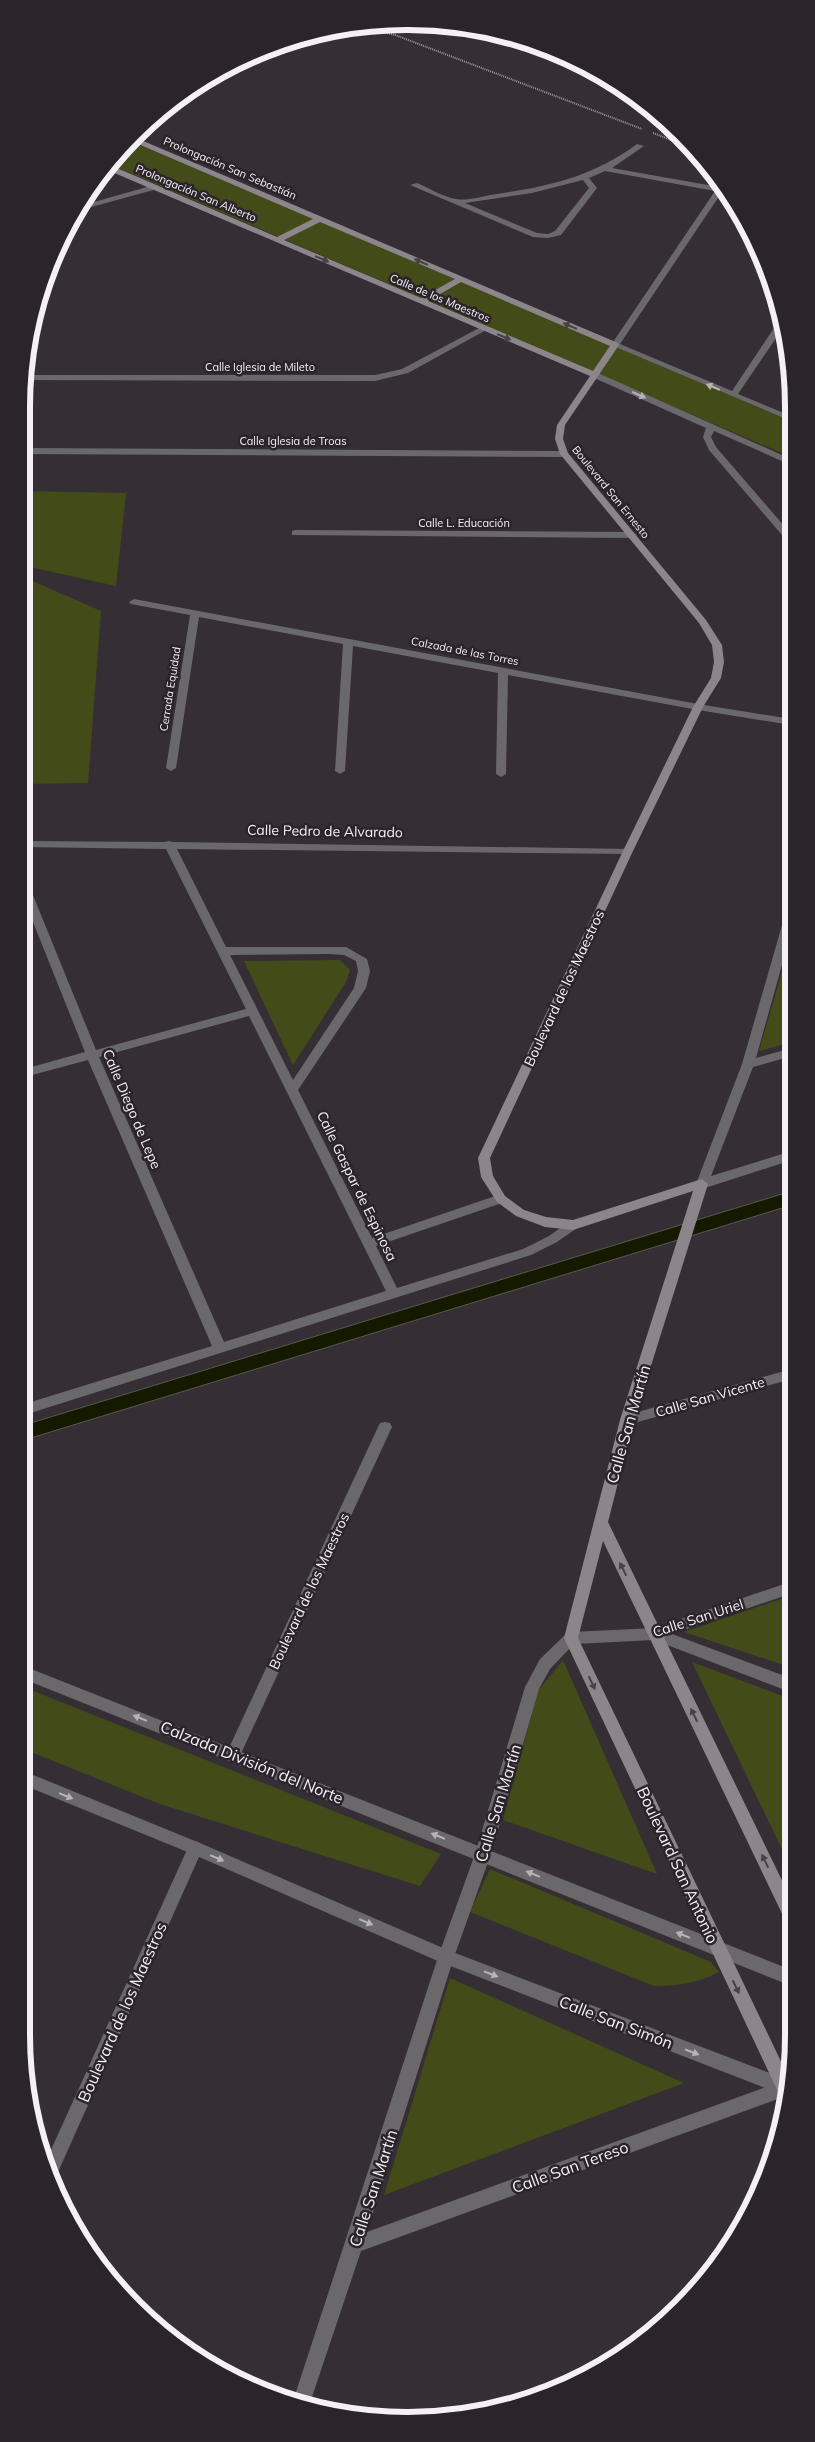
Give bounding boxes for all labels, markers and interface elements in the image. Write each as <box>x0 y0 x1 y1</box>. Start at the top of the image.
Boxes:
street label: Prolongación San Sebastián <box>161 134 299 202</box>
street label: Prolongación San Alberto <box>133 161 259 225</box>
one-way arrow <box>315 255 330 263</box>
one-way arrow <box>413 258 428 266</box>
street label: Calle de los Maestros <box>388 271 492 325</box>
one-way arrow <box>563 321 577 329</box>
one-way arrow <box>497 333 511 341</box>
street label: Calle Iglesia de Mileto <box>205 360 315 374</box>
one-way arrow <box>706 382 721 390</box>
one-way arrow <box>632 391 646 399</box>
street label: Calle Iglesia de Troas <box>239 434 347 448</box>
street label: Boulevard San Ernesto <box>569 443 653 541</box>
street label: Calle L. Educación <box>418 516 510 530</box>
street label: Calzada de las Torres <box>410 634 520 668</box>
street label: Cerrada Equidad <box>156 646 184 732</box>
street label: Calle Pedro de Alvarado <box>247 821 403 841</box>
street label: Boulevard de los Maestros <box>520 907 608 1069</box>
street label: Calle Diego de Lepe <box>99 1047 165 1171</box>
street label: Calle Gaspar de Espinosa <box>313 1108 401 1264</box>
street label: Calle San Martín <box>602 1362 654 1486</box>
street label: Calle San Vicente <box>653 1373 767 1421</box>
street label: Boulevard de los Maestros <box>265 1510 353 1672</box>
one-way arrow <box>619 1562 627 1576</box>
street label: Calle San Uriel <box>650 1595 746 1641</box>
one-way arrow <box>587 1675 596 1690</box>
one-way arrow <box>689 1708 697 1722</box>
one-way arrow <box>132 1714 147 1722</box>
street label: Calzada División del Norte <box>158 1716 346 1808</box>
street label: Calle San Martín <box>471 1742 525 1864</box>
street label: Boulevard San Antonio <box>633 1784 723 1946</box>
one-way arrow <box>59 1792 73 1800</box>
one-way arrow <box>431 1831 445 1839</box>
one-way arrow <box>210 1854 224 1862</box>
one-way arrow <box>760 1854 768 1868</box>
one-way arrow <box>526 1869 540 1877</box>
street label: Boulevard de los Maestros <box>73 1919 171 2105</box>
one-way arrow <box>359 1919 373 1927</box>
one-way arrow <box>675 1931 690 1939</box>
one-way arrow <box>484 1970 499 1978</box>
one-way arrow <box>732 1980 741 1995</box>
street label: Calle San Simón <box>556 1991 676 2053</box>
one-way arrow <box>685 2048 699 2056</box>
street label: Calle San Martín <box>345 2127 401 2249</box>
street label: Calle San Tereso <box>509 2137 631 2197</box>

